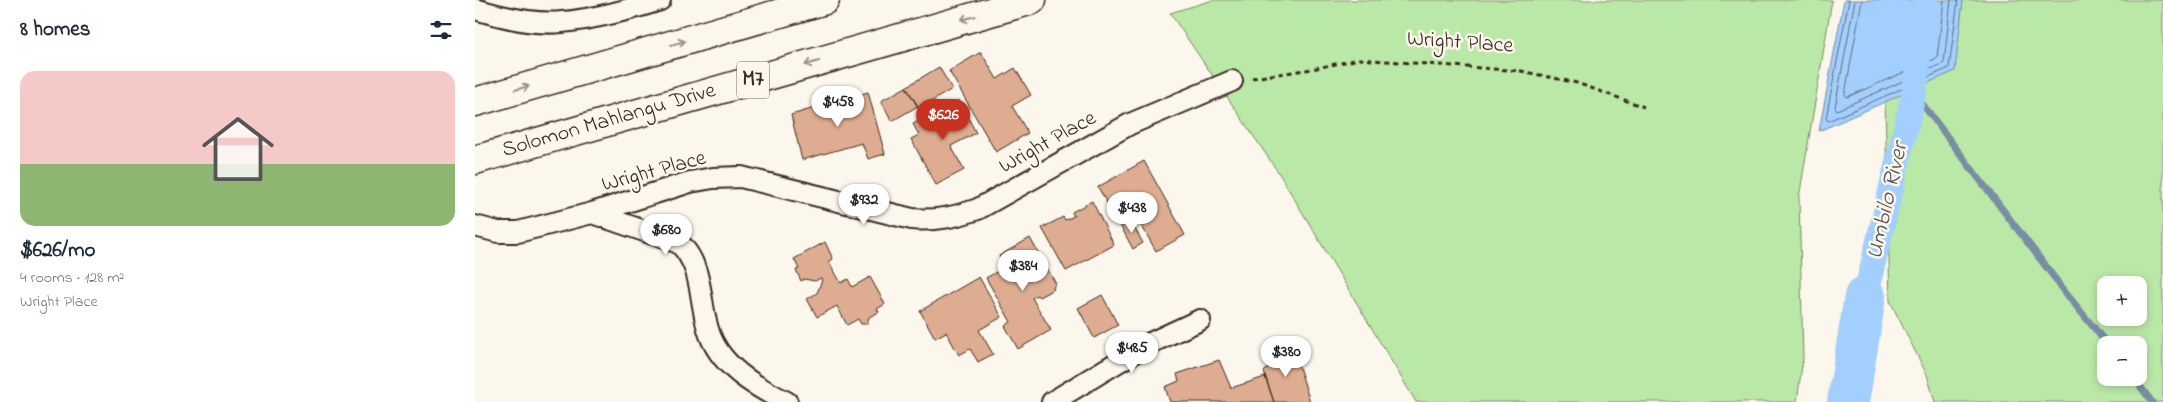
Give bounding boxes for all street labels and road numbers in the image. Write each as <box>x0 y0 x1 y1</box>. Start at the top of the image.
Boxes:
street label: Wright Place <box>1406 23 1515 64</box>
road number: M7 <box>737 62 769 98</box>
street label: Solomon Mahlangu Drive <box>498 75 720 168</box>
street label: Wright Place <box>994 103 1103 184</box>
street label: Wright Place <box>598 143 710 202</box>

